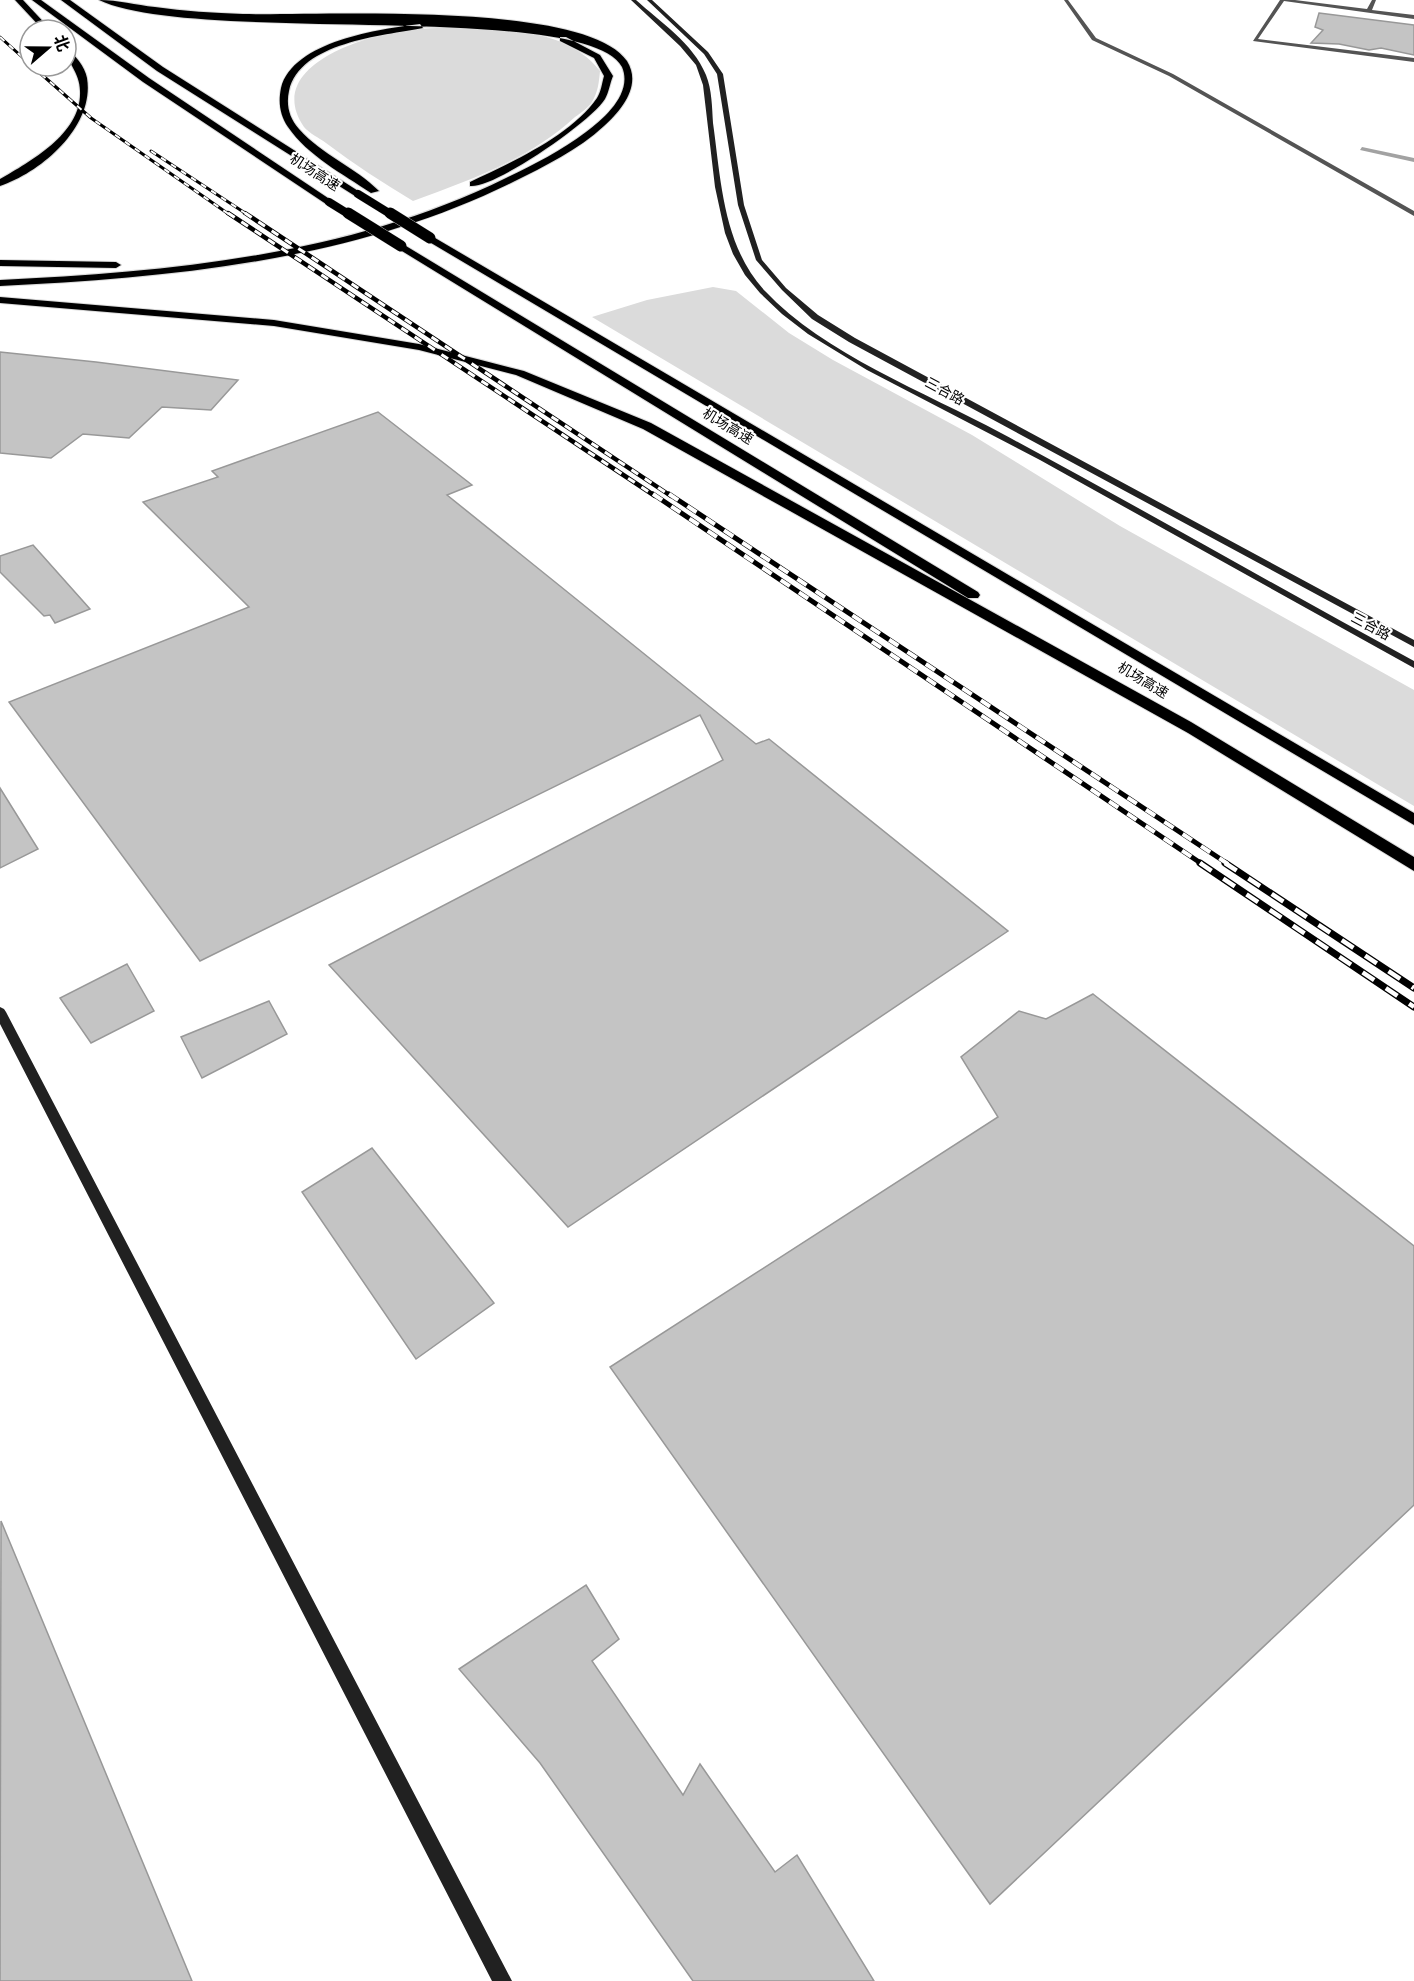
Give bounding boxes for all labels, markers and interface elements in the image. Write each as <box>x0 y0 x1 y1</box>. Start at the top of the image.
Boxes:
north arrow <box>18 18 78 78</box>
text: 北 <box>49 32 74 54</box>
street label: 机场高速 <box>287 149 343 195</box>
street label: 三合路 <box>922 373 968 409</box>
street label: 机场高速 <box>699 404 757 448</box>
street label: 三合路 <box>1348 608 1394 644</box>
street label: 机场高速 <box>1114 658 1172 702</box>

